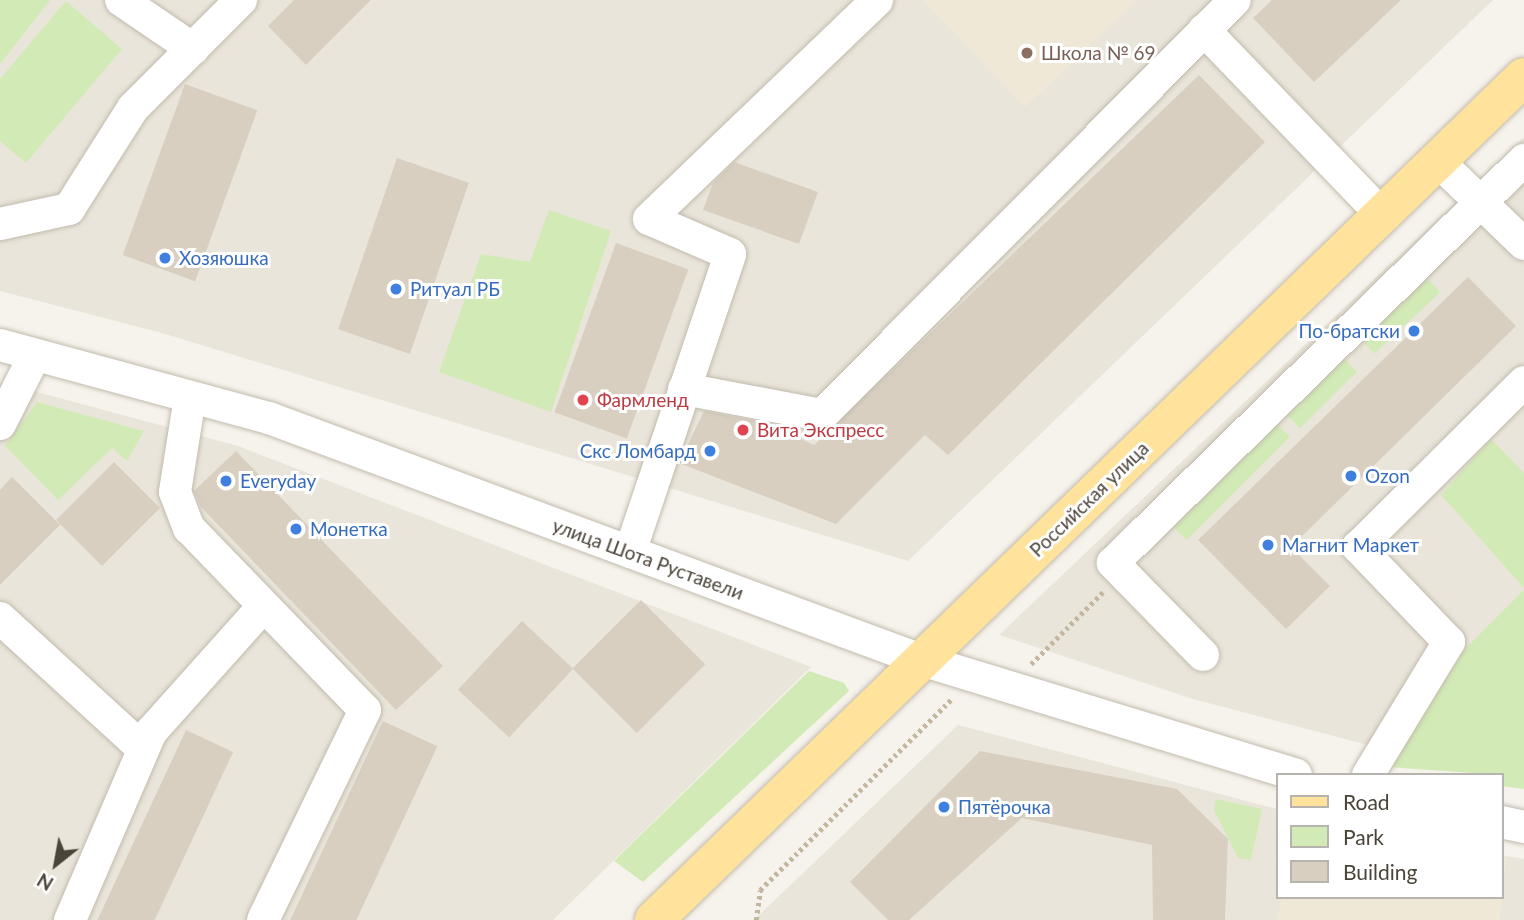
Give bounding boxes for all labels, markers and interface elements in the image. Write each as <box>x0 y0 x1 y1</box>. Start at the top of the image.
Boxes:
place label: Школа № 69 <box>1041 42 1156 64</box>
marker: Школа № 69 <box>1019 45 1035 61</box>
place label: Хозяюшка <box>179 247 269 269</box>
marker: Хозяюшка <box>157 250 173 266</box>
place label: Ритуал РБ <box>410 278 500 300</box>
marker: Ритуал РБ <box>388 281 404 297</box>
place label: По-братски <box>1298 320 1400 342</box>
marker: По-братски <box>1406 323 1422 339</box>
place label: Фармленд <box>597 389 689 411</box>
marker: Фармленд <box>575 392 591 408</box>
place label: Вита Экспресс <box>757 419 884 441</box>
marker: Вита Экспресс <box>735 422 751 438</box>
street label: Российская улица <box>1025 437 1153 561</box>
place label: Скс Ломбард <box>580 440 696 462</box>
marker: Скс Ломбард <box>702 443 718 459</box>
place label: Ozon <box>1365 465 1410 487</box>
marker: Ozon <box>1343 468 1359 484</box>
place label: Everyday <box>240 470 316 492</box>
marker: Everyday <box>218 473 234 489</box>
street label: улица Шота Руставели <box>549 514 747 604</box>
place label: Монетка <box>310 518 388 540</box>
marker: Монетка <box>288 521 304 537</box>
place label: Магнит Маркет <box>1282 534 1419 556</box>
marker: Магнит Маркет <box>1260 537 1276 553</box>
legend <box>1276 773 1503 899</box>
text: Road <box>1343 789 1390 814</box>
place label: Пятёрочка <box>958 796 1051 818</box>
marker: Пятёрочка <box>936 799 952 815</box>
text: Park <box>1343 824 1384 849</box>
north arrow <box>21 829 91 899</box>
text: Building <box>1343 859 1418 884</box>
text: N <box>33 869 57 896</box>

